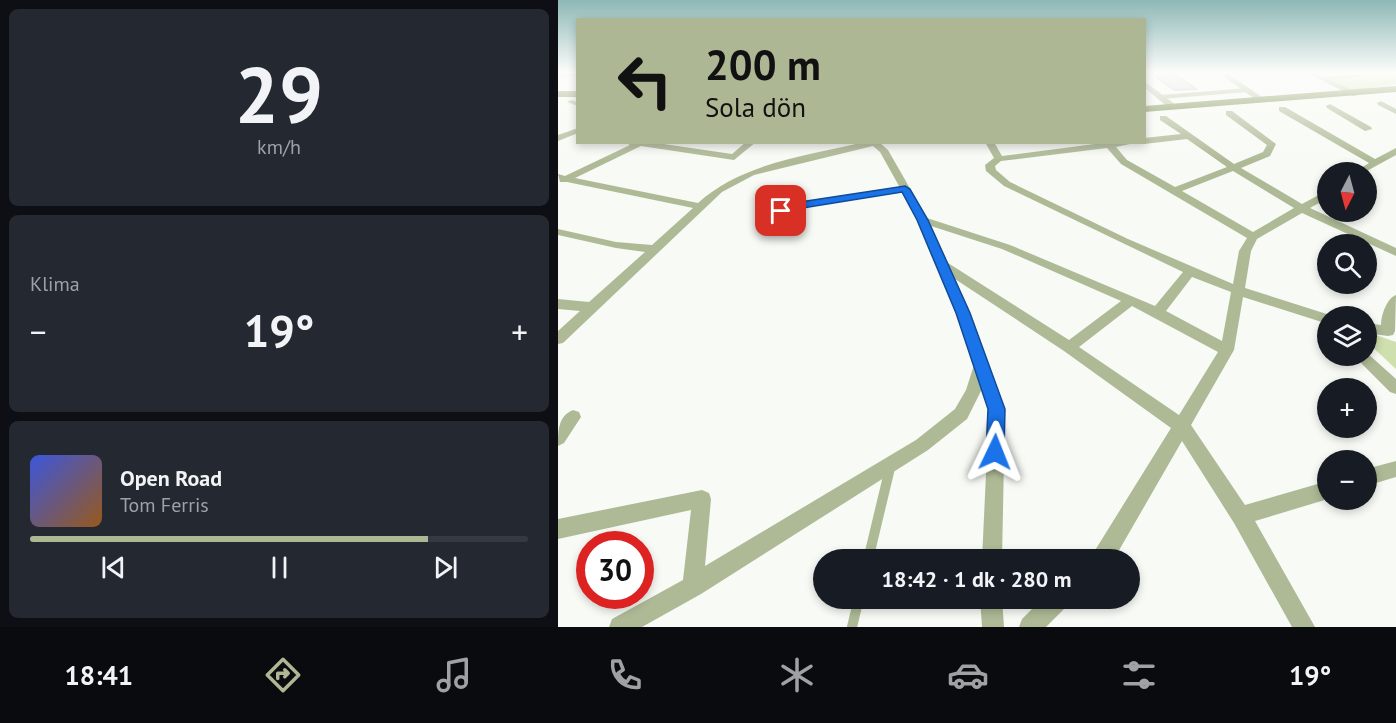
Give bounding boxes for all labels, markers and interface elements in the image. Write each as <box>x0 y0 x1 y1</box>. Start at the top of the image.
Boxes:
text: 200 m <box>705 37 821 92</box>
icon: left <box>606 42 684 120</box>
text: 29 <box>235 44 323 145</box>
text: Sola dön <box>705 90 806 124</box>
text: km/h <box>257 134 301 160</box>
north arrow <box>1317 162 1377 222</box>
map controls <box>1317 162 1377 510</box>
pin <box>755 185 806 236</box>
icon: arrive <box>764 194 797 227</box>
button: search <box>1317 234 1377 294</box>
text: Klima <box>30 271 80 297</box>
text: 19° <box>244 301 314 359</box>
button: layers <box>1317 306 1377 366</box>
text: − <box>30 310 47 353</box>
text: + <box>511 310 528 353</box>
button: + <box>1317 378 1377 438</box>
position arrow <box>963 420 1027 484</box>
button: − <box>1317 450 1377 510</box>
text: Open Road <box>120 464 222 492</box>
text: Tom Ferris <box>120 492 209 518</box>
speed limit sign: 30 <box>576 531 654 609</box>
icon: previous <box>97 551 130 584</box>
icon: pause <box>263 551 296 584</box>
icon: next <box>429 551 462 584</box>
text: 18:42 · 1 dk · 280 m <box>882 565 1071 593</box>
icon: directions <box>262 654 304 696</box>
icon: music <box>433 654 475 696</box>
icon: phone <box>604 654 646 696</box>
icon: climate <box>776 654 818 696</box>
icon: car <box>947 654 989 696</box>
icon: filters <box>1118 654 1160 696</box>
text: 18:41 <box>65 658 133 692</box>
text: 19° <box>1289 658 1331 692</box>

